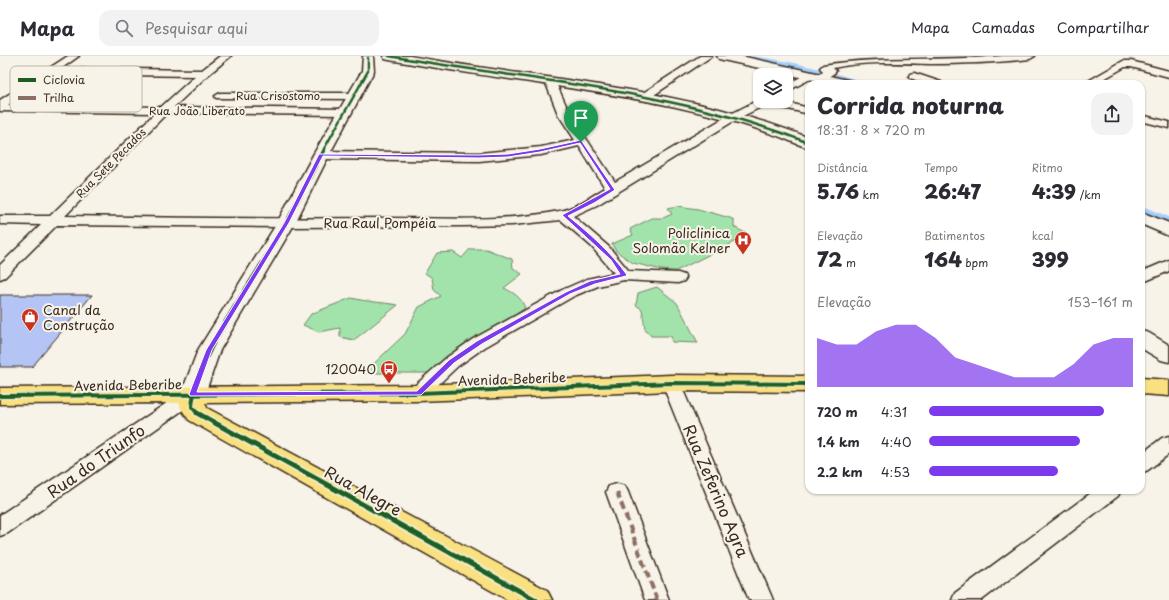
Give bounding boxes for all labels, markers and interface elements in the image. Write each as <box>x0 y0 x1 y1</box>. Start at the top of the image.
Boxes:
search box <box>99 10 379 46</box>
text: Mapa <box>20 14 75 42</box>
text: Pesquisar aqui <box>145 16 248 39</box>
icon: search <box>113 17 135 39</box>
text: Mapa <box>911 17 949 38</box>
text: Camadas <box>971 17 1035 38</box>
text: Compartilhar <box>1057 17 1149 38</box>
legend <box>10 66 142 112</box>
map controls <box>753 68 793 108</box>
button: layers <box>753 68 793 108</box>
text: Ciclovia <box>43 71 85 88</box>
street label: Rua Crisostomo <box>236 87 320 104</box>
text: Corrida noturna <box>817 88 1004 121</box>
text: Trilha <box>43 89 74 106</box>
button: share <box>1091 93 1133 135</box>
pin <box>564 101 598 142</box>
street label: Rua João Liberato <box>149 102 245 119</box>
icon: arrive <box>570 107 592 129</box>
text: 18:31 · 8 × 720 m <box>817 120 925 139</box>
street label: Rua Sete Pecados <box>72 124 150 202</box>
text: Distância <box>817 159 868 176</box>
text: Tempo <box>924 159 958 176</box>
text: Ritmo <box>1032 159 1063 176</box>
text: 5.76 <box>817 176 859 206</box>
text: 26:47 <box>924 176 981 206</box>
text: 4:39 <box>1032 176 1076 206</box>
text: km <box>859 186 879 203</box>
text: /km <box>1076 186 1101 203</box>
street label: Rua Raul Pompéia <box>324 213 437 232</box>
place label: Policlinica Solomão Kelner <box>633 223 731 257</box>
text: Elevação <box>817 227 863 244</box>
text: Batimentos <box>924 227 985 244</box>
text: kcal <box>1032 227 1054 244</box>
hospital icon: Policlinica Solomão Kelner <box>733 230 753 255</box>
text: 72 <box>817 244 842 274</box>
text: 164 <box>924 244 962 274</box>
text: 399 <box>1032 244 1069 274</box>
text: m <box>842 254 856 271</box>
text: bpm <box>962 254 988 271</box>
text: Elevação <box>817 292 871 311</box>
text: 153–161 m <box>1068 292 1133 311</box>
place label: Canal da Construção <box>43 300 114 334</box>
shop icon: Canal da Construção <box>20 307 40 332</box>
place label: 120040 <box>326 359 376 378</box>
bus stop icon: 120040 <box>379 359 399 384</box>
street label: Avenida Beberibe <box>458 367 566 390</box>
street label: Avenida Beberibe <box>74 374 182 395</box>
text: 720 m <box>817 402 858 421</box>
text: 4:31 <box>881 402 907 421</box>
street label: Rua do Triunfo <box>42 417 149 503</box>
street label: Rua Zeferino Agra <box>678 420 756 561</box>
text: 1.4 km <box>817 432 860 451</box>
text: 4:40 <box>881 432 911 451</box>
street label: Rua Alegre <box>321 459 406 521</box>
text: 2.2 km <box>817 462 863 481</box>
text: 4:53 <box>881 462 910 481</box>

